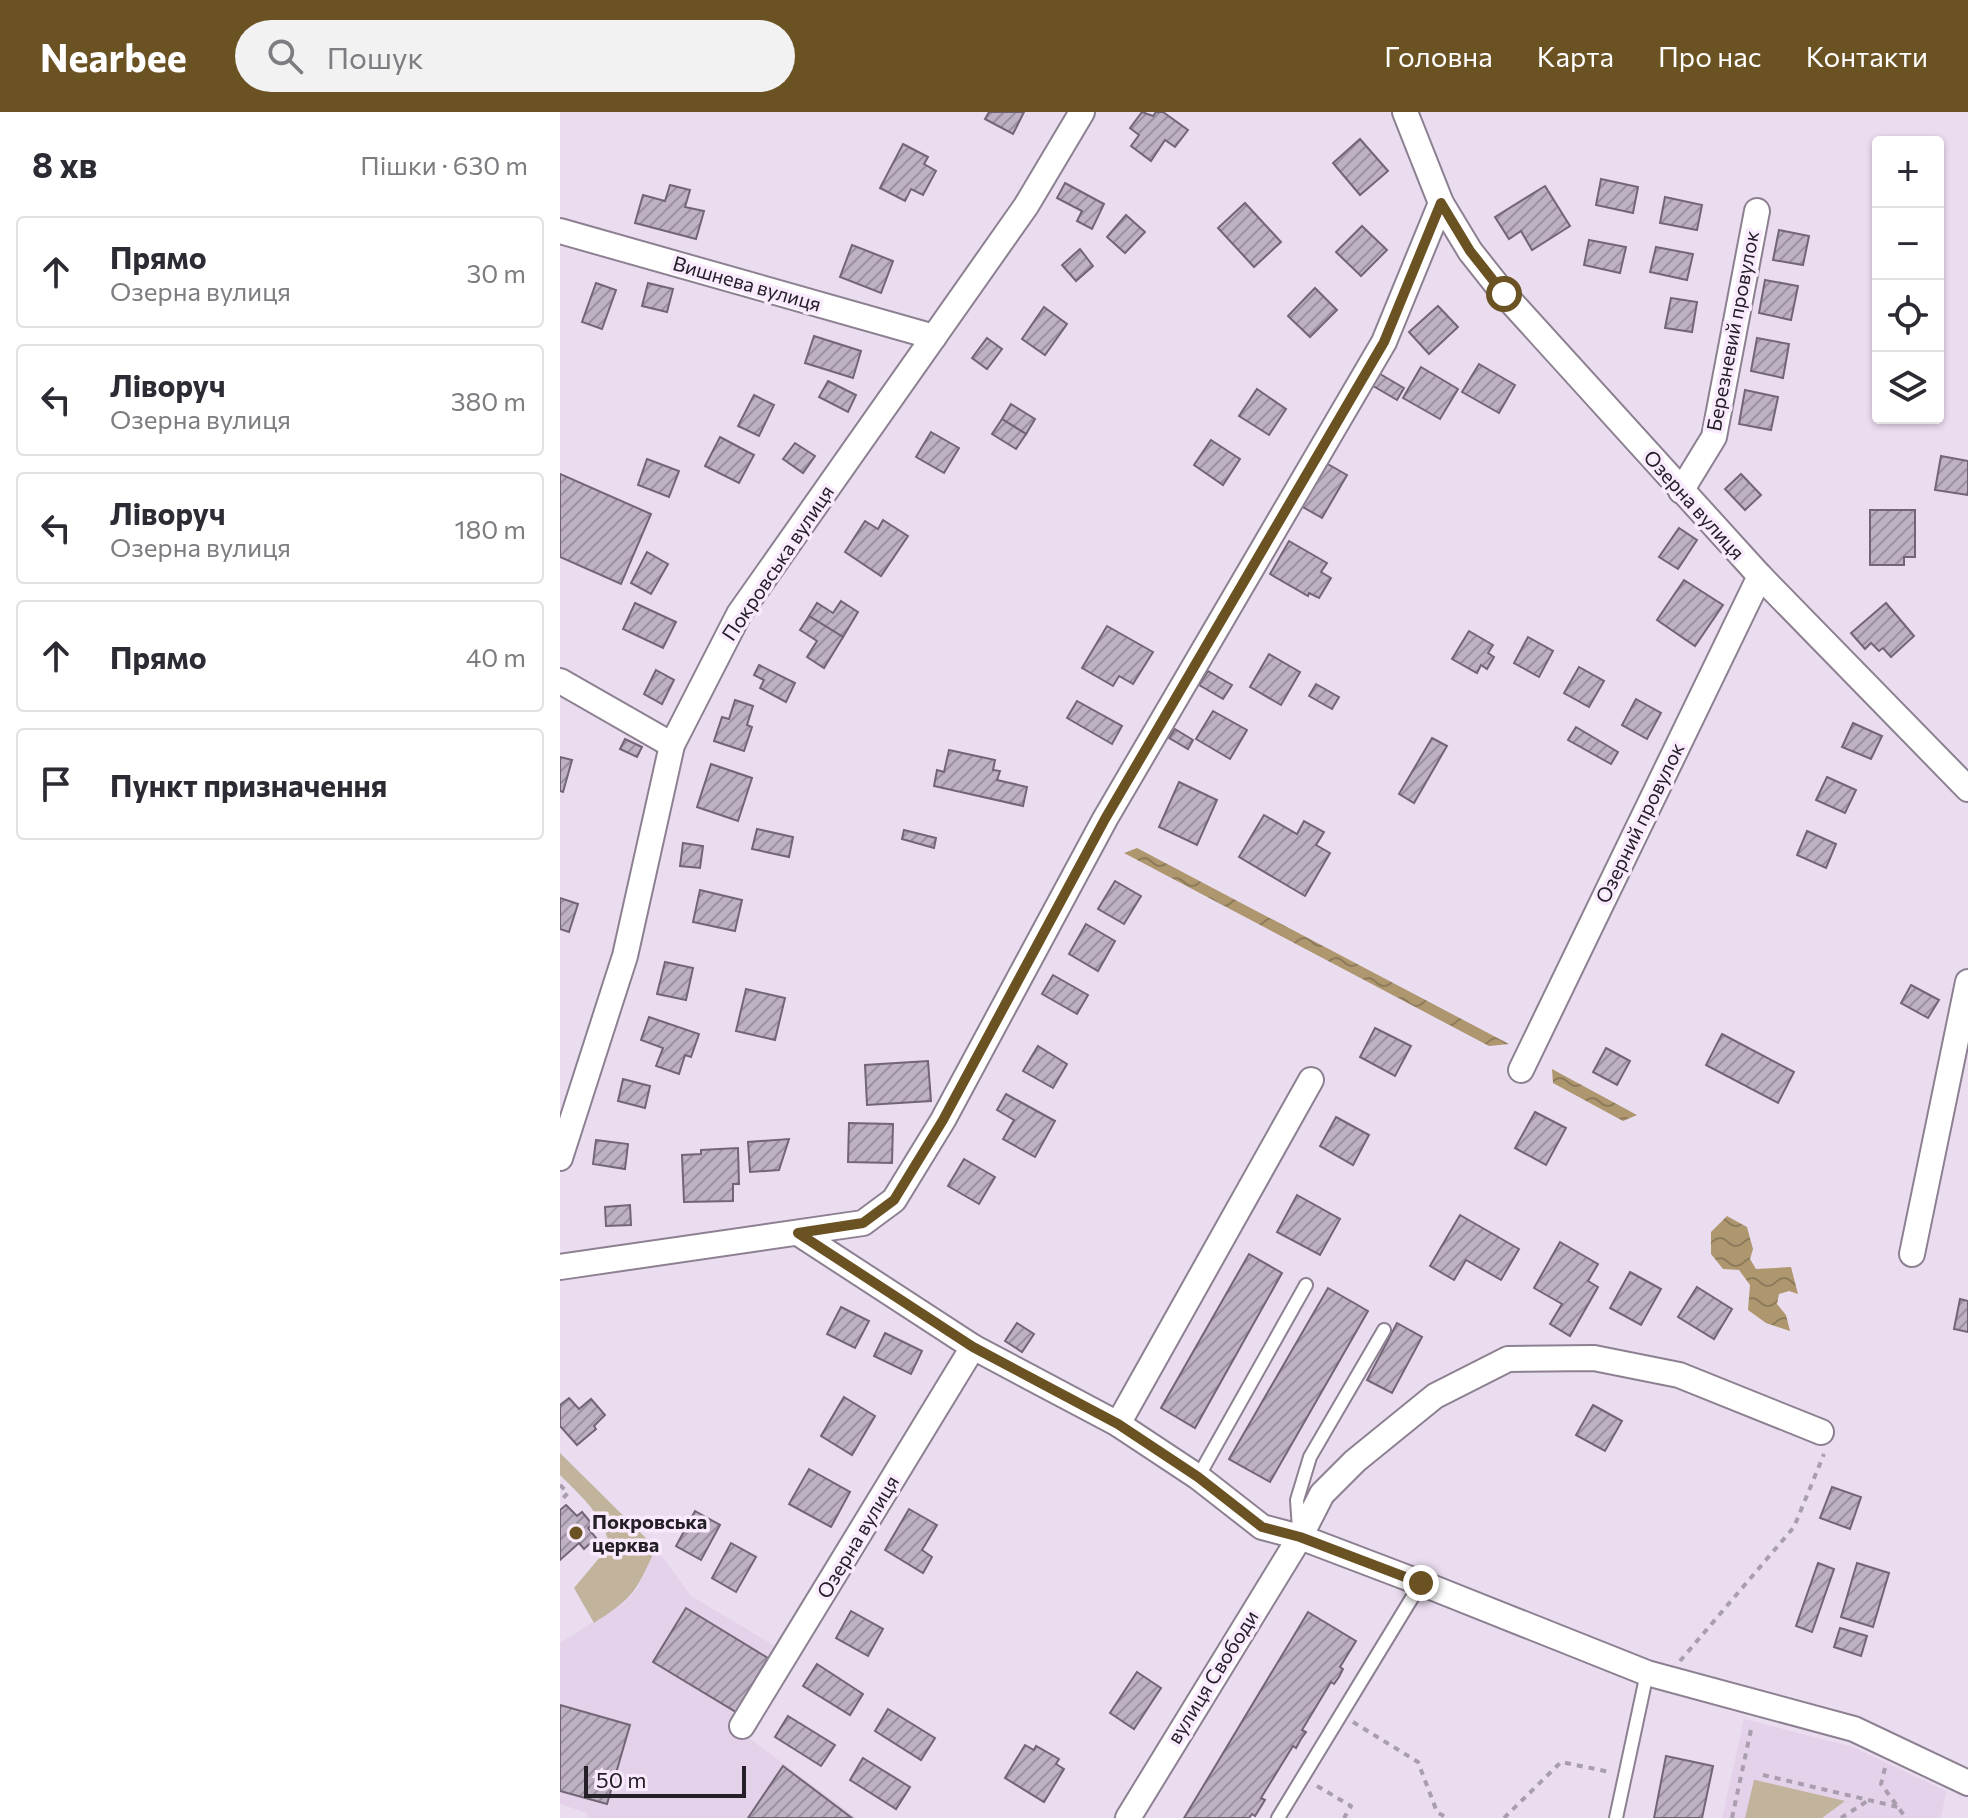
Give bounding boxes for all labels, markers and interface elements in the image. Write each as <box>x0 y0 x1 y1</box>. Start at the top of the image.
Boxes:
search box <box>235 20 795 92</box>
text: Nearbee <box>40 33 187 80</box>
icon: search <box>263 34 307 78</box>
text: Пошук <box>327 38 424 75</box>
text: Головна <box>1384 39 1493 73</box>
text: Карта <box>1537 39 1614 73</box>
text: Про нас <box>1658 39 1762 73</box>
text: Контакти <box>1806 39 1928 73</box>
map controls <box>1872 136 1944 424</box>
button: + <box>1872 136 1944 208</box>
text: 8 хв <box>32 143 97 185</box>
text: Пішки · 630 m <box>360 149 528 180</box>
button: − <box>1872 208 1944 280</box>
street label: Березневий провулок <box>1701 228 1763 433</box>
text: Прямо <box>110 238 207 275</box>
icon: ahead <box>34 250 78 294</box>
street label: Вишнева вулиця <box>670 250 824 316</box>
text: 30 m <box>467 257 526 288</box>
text: Озерна вулиця <box>110 275 291 306</box>
route start <box>1486 276 1522 312</box>
button: locate <box>1872 280 1944 352</box>
button: layers <box>1872 352 1944 424</box>
text: Ліворуч <box>110 366 226 403</box>
icon: left <box>34 378 78 422</box>
text: 380 m <box>451 385 526 416</box>
text: Озерна вулиця <box>110 403 291 434</box>
street label: Озерна вулиця <box>1639 445 1750 564</box>
street label: Покровська вулиця <box>716 480 838 645</box>
text: Ліворуч <box>110 494 226 531</box>
icon: left <box>34 506 78 550</box>
text: 180 m <box>454 513 526 544</box>
text: Озерна вулиця <box>110 531 291 562</box>
icon: ahead <box>34 634 78 678</box>
text: Прямо <box>110 638 207 675</box>
text: 40 m <box>466 641 526 672</box>
street label: Озерний провулок <box>1590 738 1689 907</box>
icon: arrive <box>34 762 78 806</box>
text: Пункт призначення <box>110 766 387 803</box>
street label: Озерна вулиця <box>811 1471 903 1602</box>
place label: Покровська церква <box>592 1509 707 1556</box>
marker: Покровська церква <box>567 1524 585 1542</box>
route end <box>1403 1565 1439 1601</box>
street label: вулиця Свободи <box>1162 1605 1263 1748</box>
scale bar <box>584 1762 746 1798</box>
text: 50 m <box>596 1766 646 1793</box>

